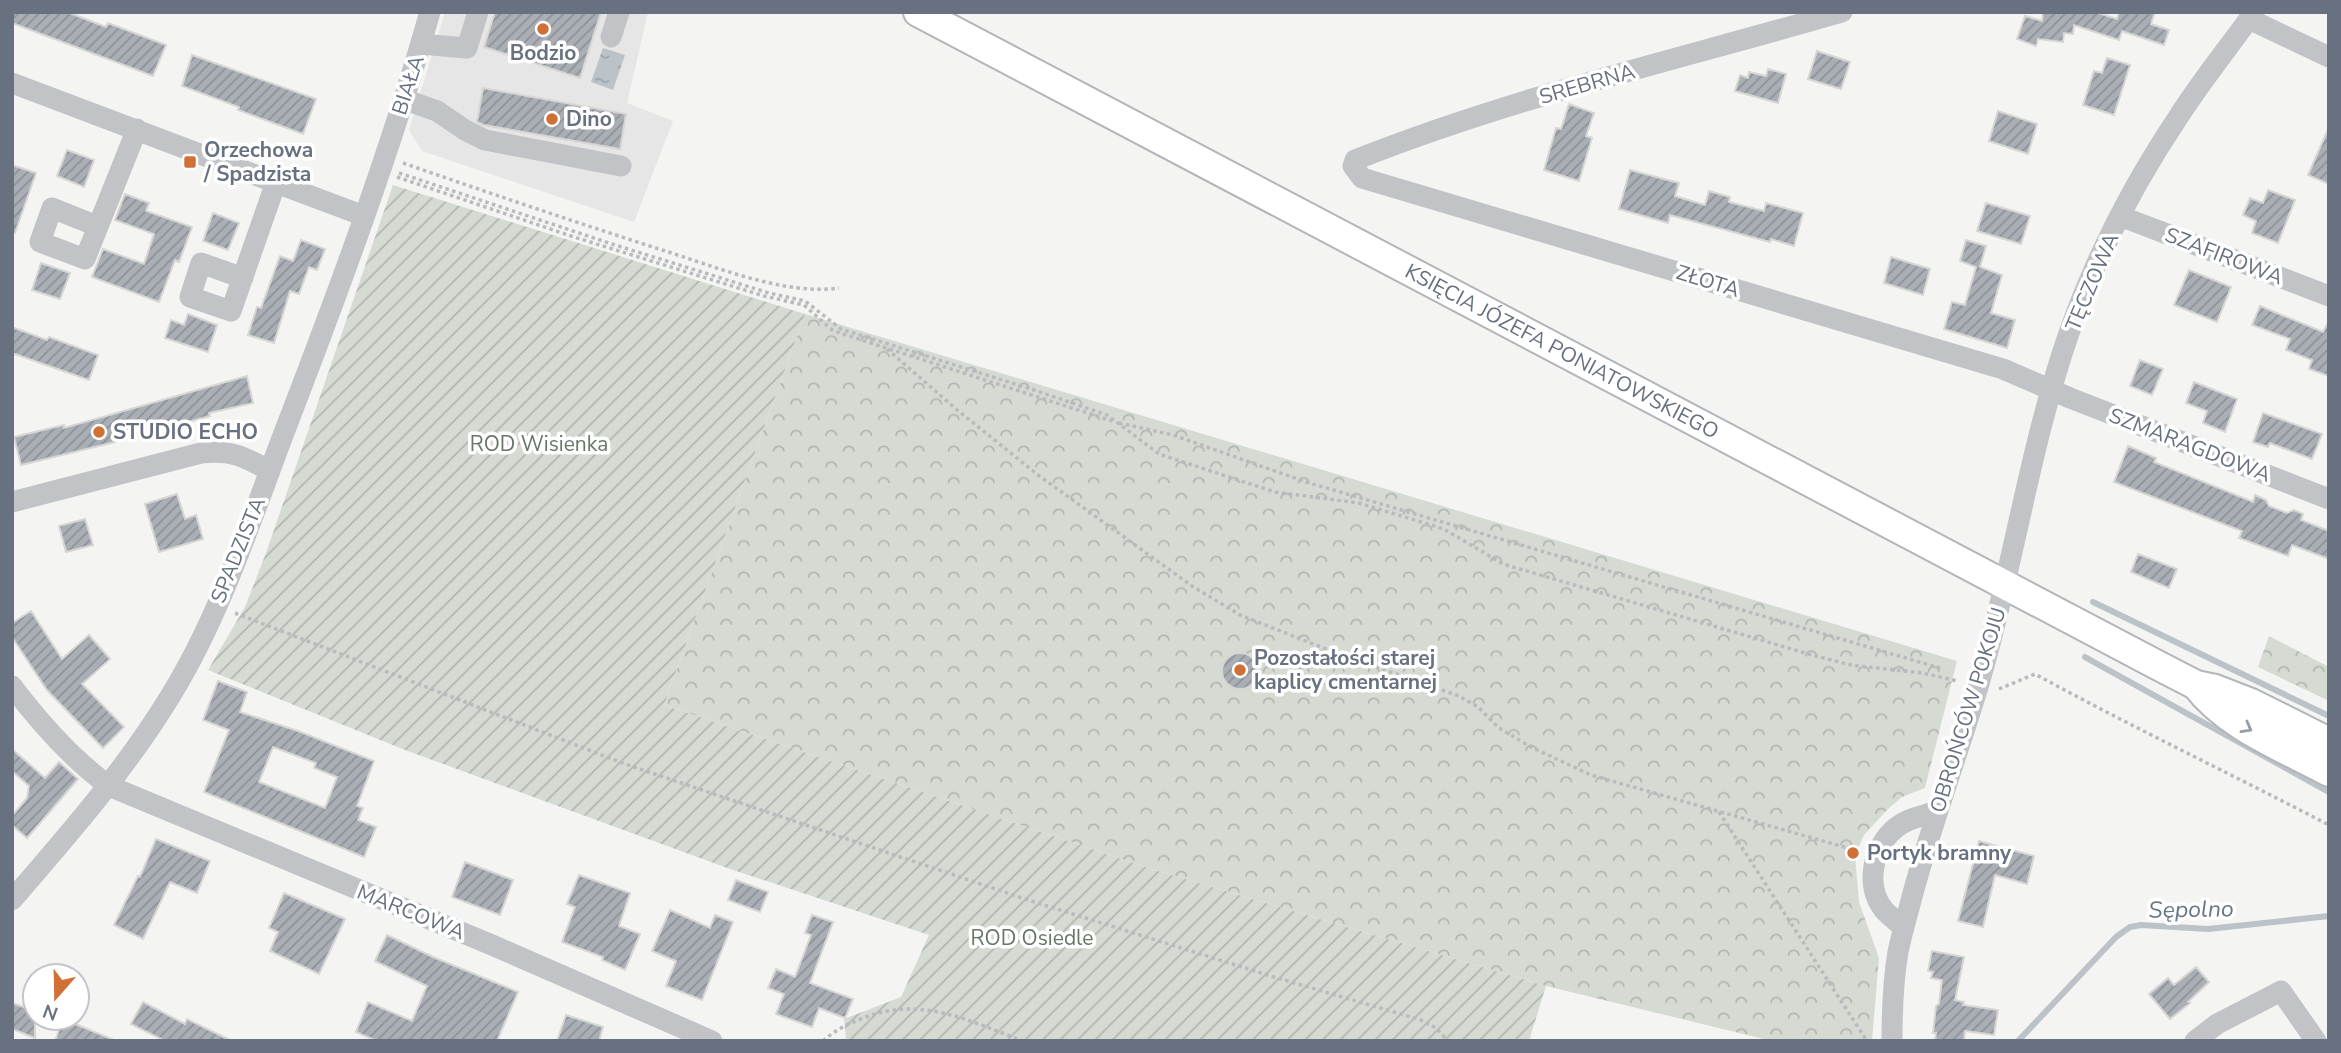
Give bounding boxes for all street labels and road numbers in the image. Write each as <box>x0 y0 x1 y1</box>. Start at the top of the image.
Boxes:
street label: BIAŁA <box>385 52 431 118</box>
street label: SREBRNA <box>1536 57 1638 111</box>
street label: SZAFIROWA <box>2161 221 2287 291</box>
street label: TĘCZOWA <box>2059 229 2125 335</box>
street label: KSIĘCIA JÓZEFA PONIATOWSKIEGO <box>1400 257 1724 446</box>
street label: ZŁOTA <box>1673 258 1743 304</box>
street label: SZMARAGDOWA <box>2105 401 2275 489</box>
street label: SPADZISTA <box>204 493 272 607</box>
street label: OBROŃCÓW POKOJU <box>1923 604 2013 816</box>
street label: MARCOWA <box>353 878 469 946</box>

